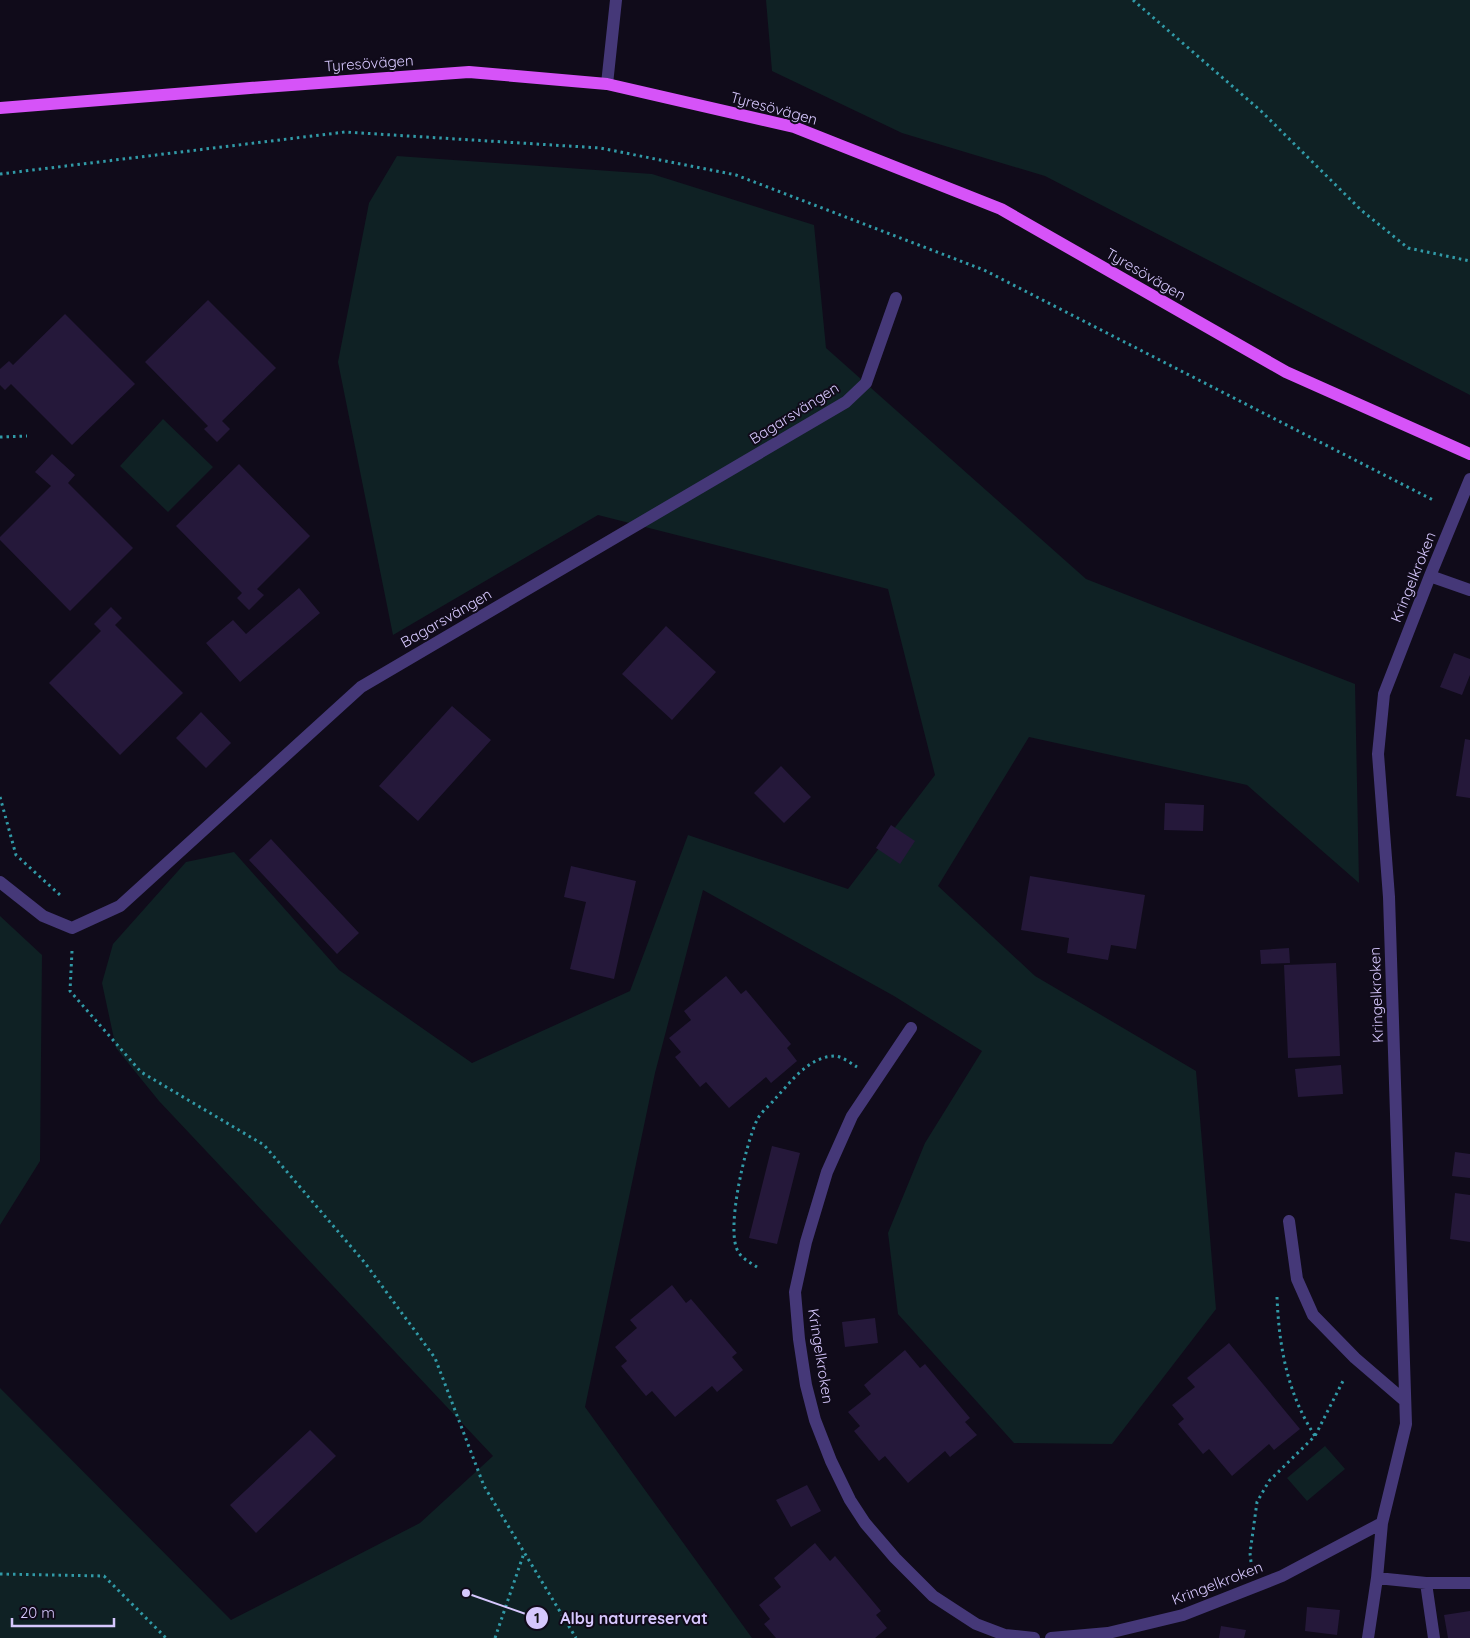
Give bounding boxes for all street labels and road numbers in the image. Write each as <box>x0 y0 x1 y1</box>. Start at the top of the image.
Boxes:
street label: Tyresövägen <box>324 50 414 76</box>
street label: Tyresövägen <box>728 87 820 129</box>
street label: Tyresövägen <box>1103 243 1189 305</box>
street label: Bagarsvängen <box>746 378 842 448</box>
street label: Kringelkroken <box>1386 529 1440 625</box>
street label: Bagarsvängen <box>397 584 495 652</box>
street label: Kringelkroken <box>1365 947 1387 1043</box>
street label: Kringelkroken <box>804 1307 838 1405</box>
street label: Kringelkroken <box>1169 1557 1265 1609</box>

